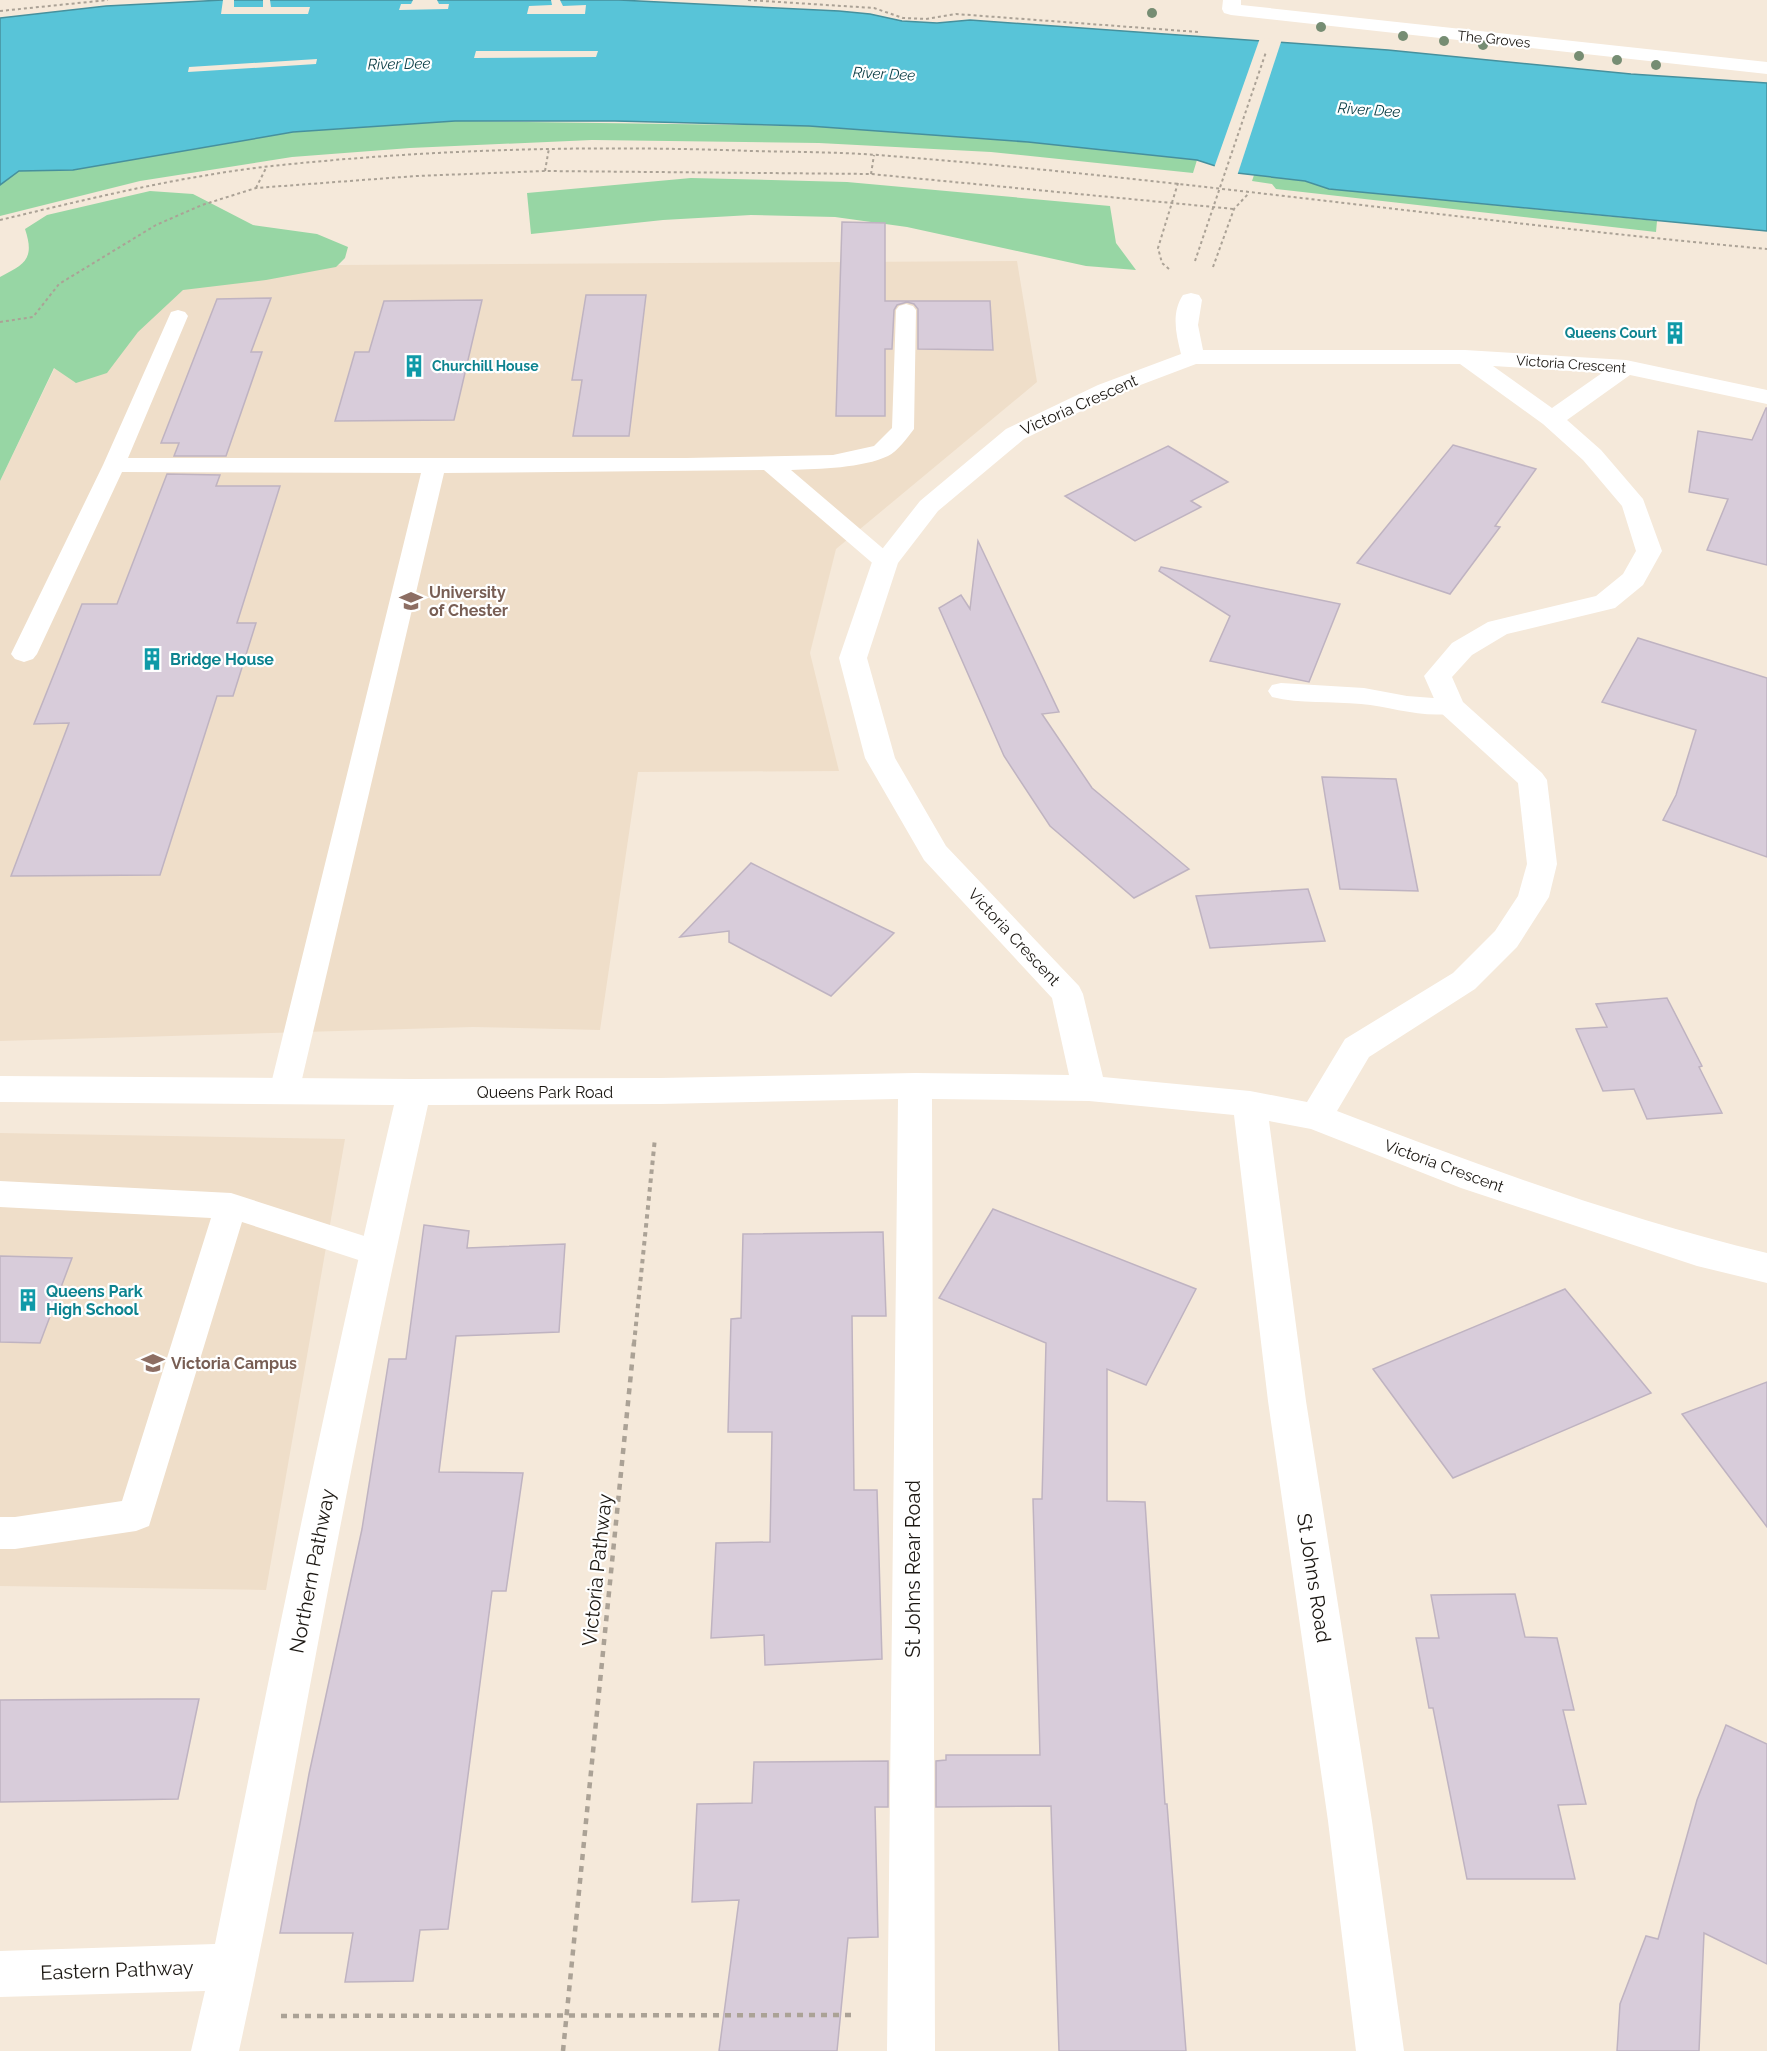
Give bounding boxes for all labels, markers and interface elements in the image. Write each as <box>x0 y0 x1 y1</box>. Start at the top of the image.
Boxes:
street label: The Groves <box>1457 27 1532 51</box>
water label: River Dee <box>367 54 431 74</box>
water label: River Dee <box>852 63 916 85</box>
water label: River Dee <box>1337 99 1401 121</box>
building icon: Queens Court <box>1662 320 1688 346</box>
place label: Queens Court <box>1565 325 1658 341</box>
street label: Victoria Crescent <box>1515 352 1627 376</box>
building icon: Churchill House <box>401 353 427 379</box>
place label: Churchill House <box>432 358 539 374</box>
street label: Victoria Crescent <box>1018 370 1141 439</box>
place label: University of Chester <box>429 583 508 620</box>
school or university icon: University of Chester <box>398 588 424 614</box>
building icon: Bridge House <box>139 646 165 672</box>
place label: Bridge House <box>170 650 274 669</box>
street label: Victoria Crescent <box>964 884 1064 990</box>
street label: Queens Park Road <box>477 1083 613 1102</box>
street label: Victoria Crescent <box>1382 1136 1507 1197</box>
place label: Queens Park High School <box>46 1282 143 1319</box>
building icon: Queens Park High School <box>15 1287 41 1313</box>
school or university icon: Victoria Campus <box>140 1350 166 1376</box>
place label: Victoria Campus <box>171 1354 297 1373</box>
street label: St Johns Rear Road <box>901 1480 925 1658</box>
street label: Northern Pathway <box>284 1487 340 1655</box>
street label: Victoria Pathway <box>577 1492 617 1648</box>
street label: St Johns Road <box>1292 1512 1336 1644</box>
street label: Eastern Pathway <box>40 1955 194 1985</box>

